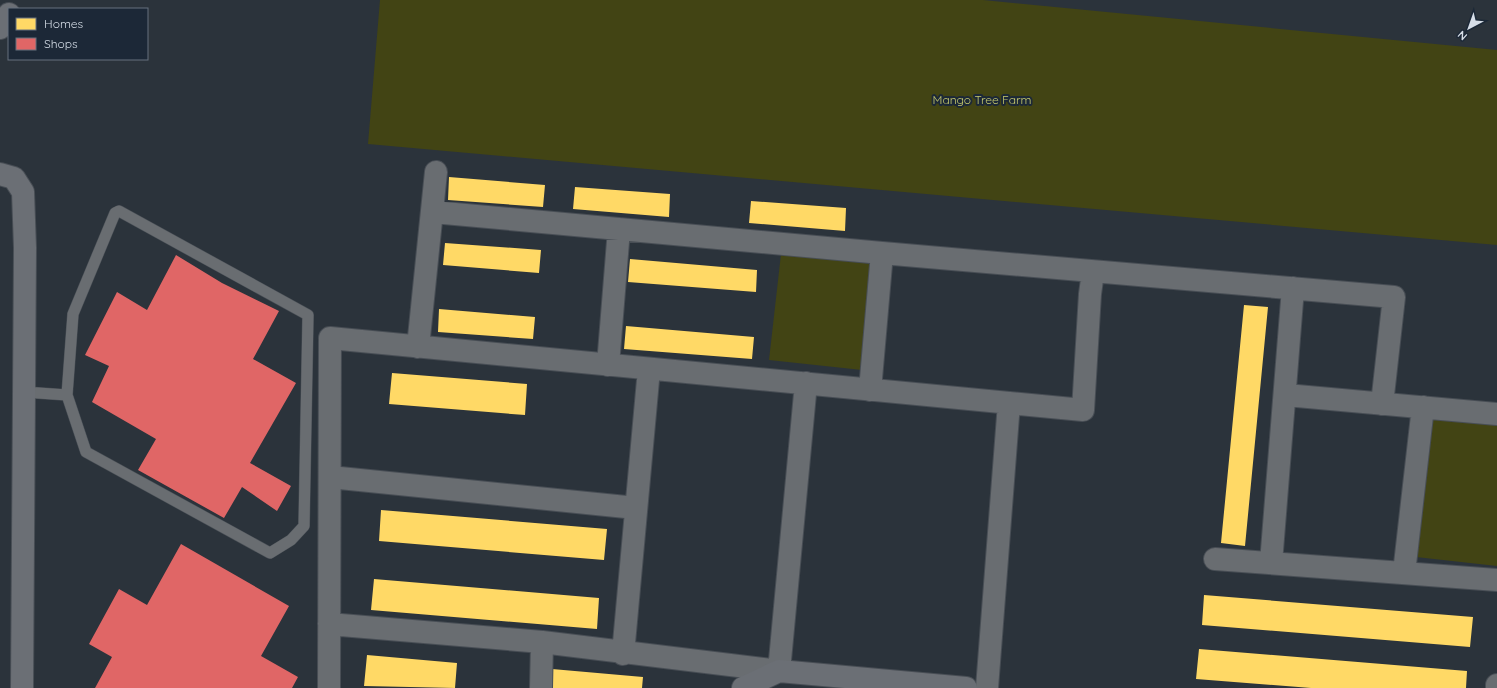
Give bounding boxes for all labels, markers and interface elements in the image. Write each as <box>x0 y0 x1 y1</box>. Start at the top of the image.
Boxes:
legend <box>8 8 148 60</box>
north arrow <box>1449 8 1489 48</box>
text: Homes <box>44 16 84 31</box>
text: N <box>1455 28 1470 43</box>
text: Shops <box>44 36 78 51</box>
park label: Mango Tree Farm <box>932 92 1032 107</box>

